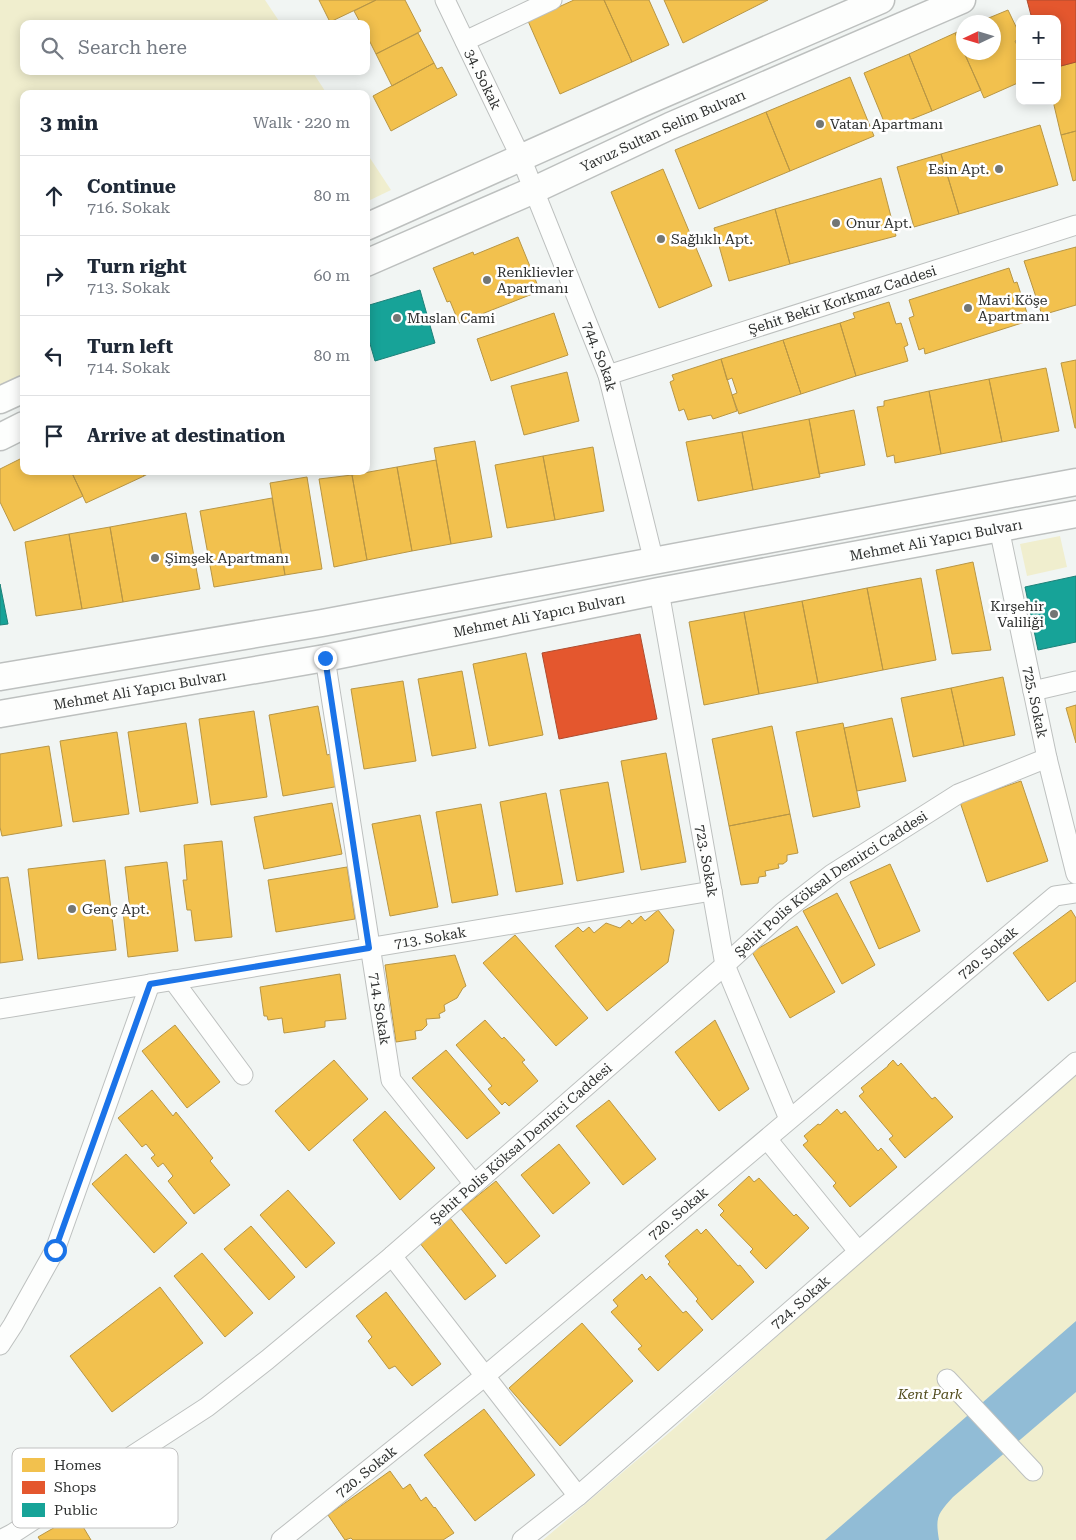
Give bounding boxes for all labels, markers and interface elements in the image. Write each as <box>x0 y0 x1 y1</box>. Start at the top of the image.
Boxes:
north arrow <box>956 15 1001 60</box>
map controls <box>1016 15 1061 105</box>
button: + <box>1016 15 1061 60</box>
search box <box>20 20 370 75</box>
icon: search <box>38 34 66 62</box>
text: Search here <box>78 36 187 59</box>
street label: 34. Sokak <box>462 46 505 112</box>
button: − <box>1016 60 1061 105</box>
street label: Yavuz Sultan Selim Bulvarı <box>578 86 748 175</box>
text: 3 min <box>40 111 98 135</box>
text: Walk · 220 m <box>253 113 350 132</box>
place label: Vatan Apartmanı <box>830 116 944 132</box>
marker: Vatan Apartmanı <box>814 118 826 130</box>
place label: Esin Apt. <box>928 161 989 177</box>
marker: Esin Apt. <box>993 163 1005 175</box>
text: Continue <box>87 175 176 198</box>
icon: ahead <box>40 182 68 210</box>
text: 80 m <box>313 186 350 205</box>
text: 716. Sokak <box>87 198 170 217</box>
place label: Onur Apt. <box>846 215 912 231</box>
marker: Onur Apt. <box>830 217 842 229</box>
place label: Sağlıklı Apt. <box>671 231 753 247</box>
marker: Sağlıklı Apt. <box>655 233 667 245</box>
text: Turn right <box>87 255 187 278</box>
icon: right <box>40 262 68 290</box>
street label: Şehit Bekir Korkmaz Caddesi <box>746 262 939 338</box>
place label: Renklievler Apartmanı <box>497 264 574 296</box>
text: 60 m <box>313 266 350 285</box>
marker: Renklievler Apartmanı <box>481 274 493 286</box>
text: 713. Sokak <box>87 278 170 297</box>
place label: Mavi Köşe Apartmanı <box>978 292 1050 324</box>
marker: Mavi Köşe Apartmanı <box>962 302 974 314</box>
place label: Muslan Cami <box>407 310 496 326</box>
marker: Muslan Cami <box>391 312 403 324</box>
street label: 744. Sokak <box>579 319 620 393</box>
text: Turn left <box>87 335 173 358</box>
icon: left <box>40 342 68 370</box>
text: 80 m <box>313 346 350 365</box>
text: 714. Sokak <box>87 358 170 377</box>
icon: arrive <box>40 422 68 450</box>
text: Arrive at destination <box>87 424 285 447</box>
street label: Mehmet Ali Yapıcı Bulvarı <box>848 516 1024 564</box>
place label: Şimşek Apartmanı <box>165 550 289 566</box>
marker: Şimşek Apartmanı <box>149 552 161 564</box>
street label: Mehmet Ali Yapıcı Bulvarı <box>452 590 627 640</box>
place label: Kırşehir Valiliği <box>990 598 1045 630</box>
marker: Kırşehir Valiliği <box>1048 608 1060 620</box>
route end <box>314 647 337 670</box>
street label: 725. Sokak <box>1020 665 1051 740</box>
street label: Mehmet Ali Yapıcı Bulvarı <box>52 667 228 713</box>
street label: Şehit Polis Köksal Demirci Caddesi <box>731 807 931 960</box>
street label: 723. Sokak <box>692 823 721 898</box>
place label: Genç Apt. <box>82 901 149 917</box>
marker: Genç Apt. <box>66 903 78 915</box>
street label: 720. Sokak <box>955 923 1021 982</box>
street label: 713. Sokak <box>393 924 468 952</box>
street label: 714. Sokak <box>366 971 393 1046</box>
street label: Şehit Polis Köksal Demirci Caddesi <box>427 1059 615 1227</box>
street label: 720. Sokak <box>645 1184 711 1243</box>
route start <box>44 1239 67 1262</box>
street label: 724. Sokak <box>767 1272 833 1332</box>
park label: Kent Park <box>897 1386 963 1402</box>
street label: 720. Sokak <box>332 1442 400 1501</box>
legend <box>12 1448 178 1528</box>
text: Homes <box>54 1457 102 1473</box>
text: Shops <box>54 1479 97 1495</box>
text: Public <box>54 1502 98 1518</box>

